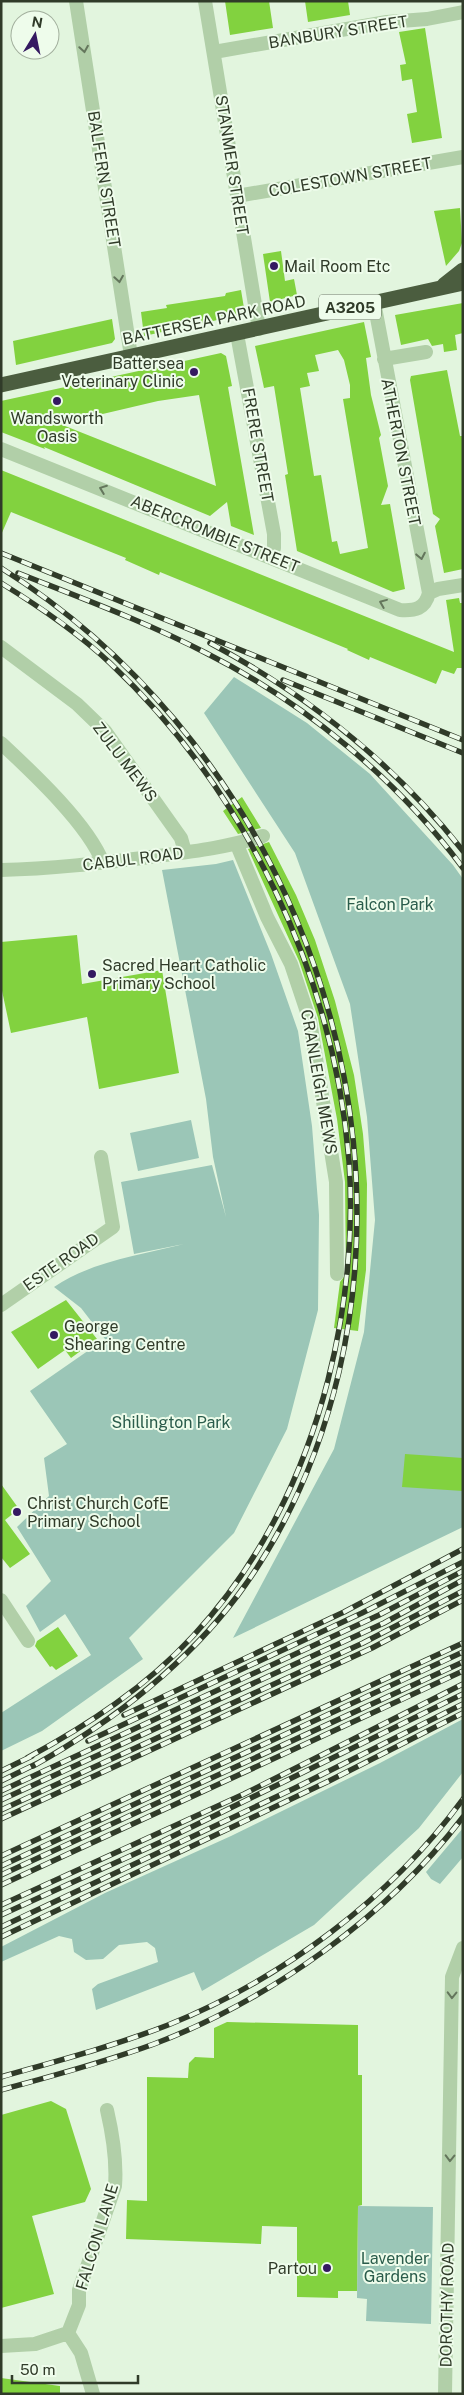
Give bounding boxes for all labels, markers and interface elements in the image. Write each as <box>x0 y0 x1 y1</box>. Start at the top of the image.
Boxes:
north arrow <box>10 10 60 60</box>
street label: BANBURY STREET <box>267 12 409 52</box>
text: N <box>30 13 44 31</box>
one-way arrow <box>78 45 88 54</box>
street label: STANMER STREET <box>212 94 253 237</box>
street label: BALFERN STREET <box>84 109 124 249</box>
street label: COLESTOWN STREET <box>267 153 433 201</box>
place label: Mail Room Etc <box>284 257 390 276</box>
marker: Mail Room Etc <box>268 260 280 272</box>
one-way arrow <box>113 276 124 284</box>
street label: BATTERSEA PARK ROAD <box>121 291 307 349</box>
road number: A3205 <box>319 294 381 320</box>
place label: Battersea Veterinary Clinic <box>61 354 184 391</box>
marker: Battersea Veterinary Clinic <box>188 366 200 378</box>
street label: ATHERTON STREET <box>377 377 425 528</box>
street label: FRERE STREET <box>239 386 277 504</box>
marker: Wandsworth Oasis <box>51 395 63 407</box>
place label: Wandsworth Oasis <box>10 409 104 446</box>
one-way arrow <box>99 485 108 495</box>
street label: ABERCROMBIE STREET <box>128 491 303 577</box>
one-way arrow <box>415 552 425 561</box>
one-way arrow <box>379 599 388 609</box>
street label: ZULU MEWS <box>89 718 161 806</box>
street label: CABUL ROAD <box>81 843 185 875</box>
park label: Falcon Park <box>346 895 434 914</box>
place label: Sacred Heart Catholic Primary School <box>102 956 266 993</box>
marker: Sacred Heart Catholic Primary School <box>86 968 98 980</box>
street label: CRANLEIGH MEWS <box>297 1008 341 1156</box>
street label: ESTE ROAD <box>19 1229 103 1295</box>
place label: George Shearing Centre <box>64 1317 186 1354</box>
marker: George Shearing Centre <box>48 1329 60 1341</box>
park label: Shillington Park <box>112 1413 231 1432</box>
place label: Christ Church CofE Primary School <box>27 1494 169 1531</box>
marker: Christ Church CofE Primary School <box>11 1506 23 1518</box>
one-way arrow <box>447 1992 457 1999</box>
one-way arrow <box>445 2154 455 2162</box>
street label: FALCON LANE <box>72 2181 122 2293</box>
street label: DOROTHY ROAD <box>436 2242 458 2368</box>
park label: Lavender Gardens <box>361 2249 429 2286</box>
place label: Partou <box>268 2259 317 2278</box>
marker: Partou <box>321 2262 333 2274</box>
scale bar <box>12 2352 139 2384</box>
text: 50 m <box>20 2361 55 2378</box>

